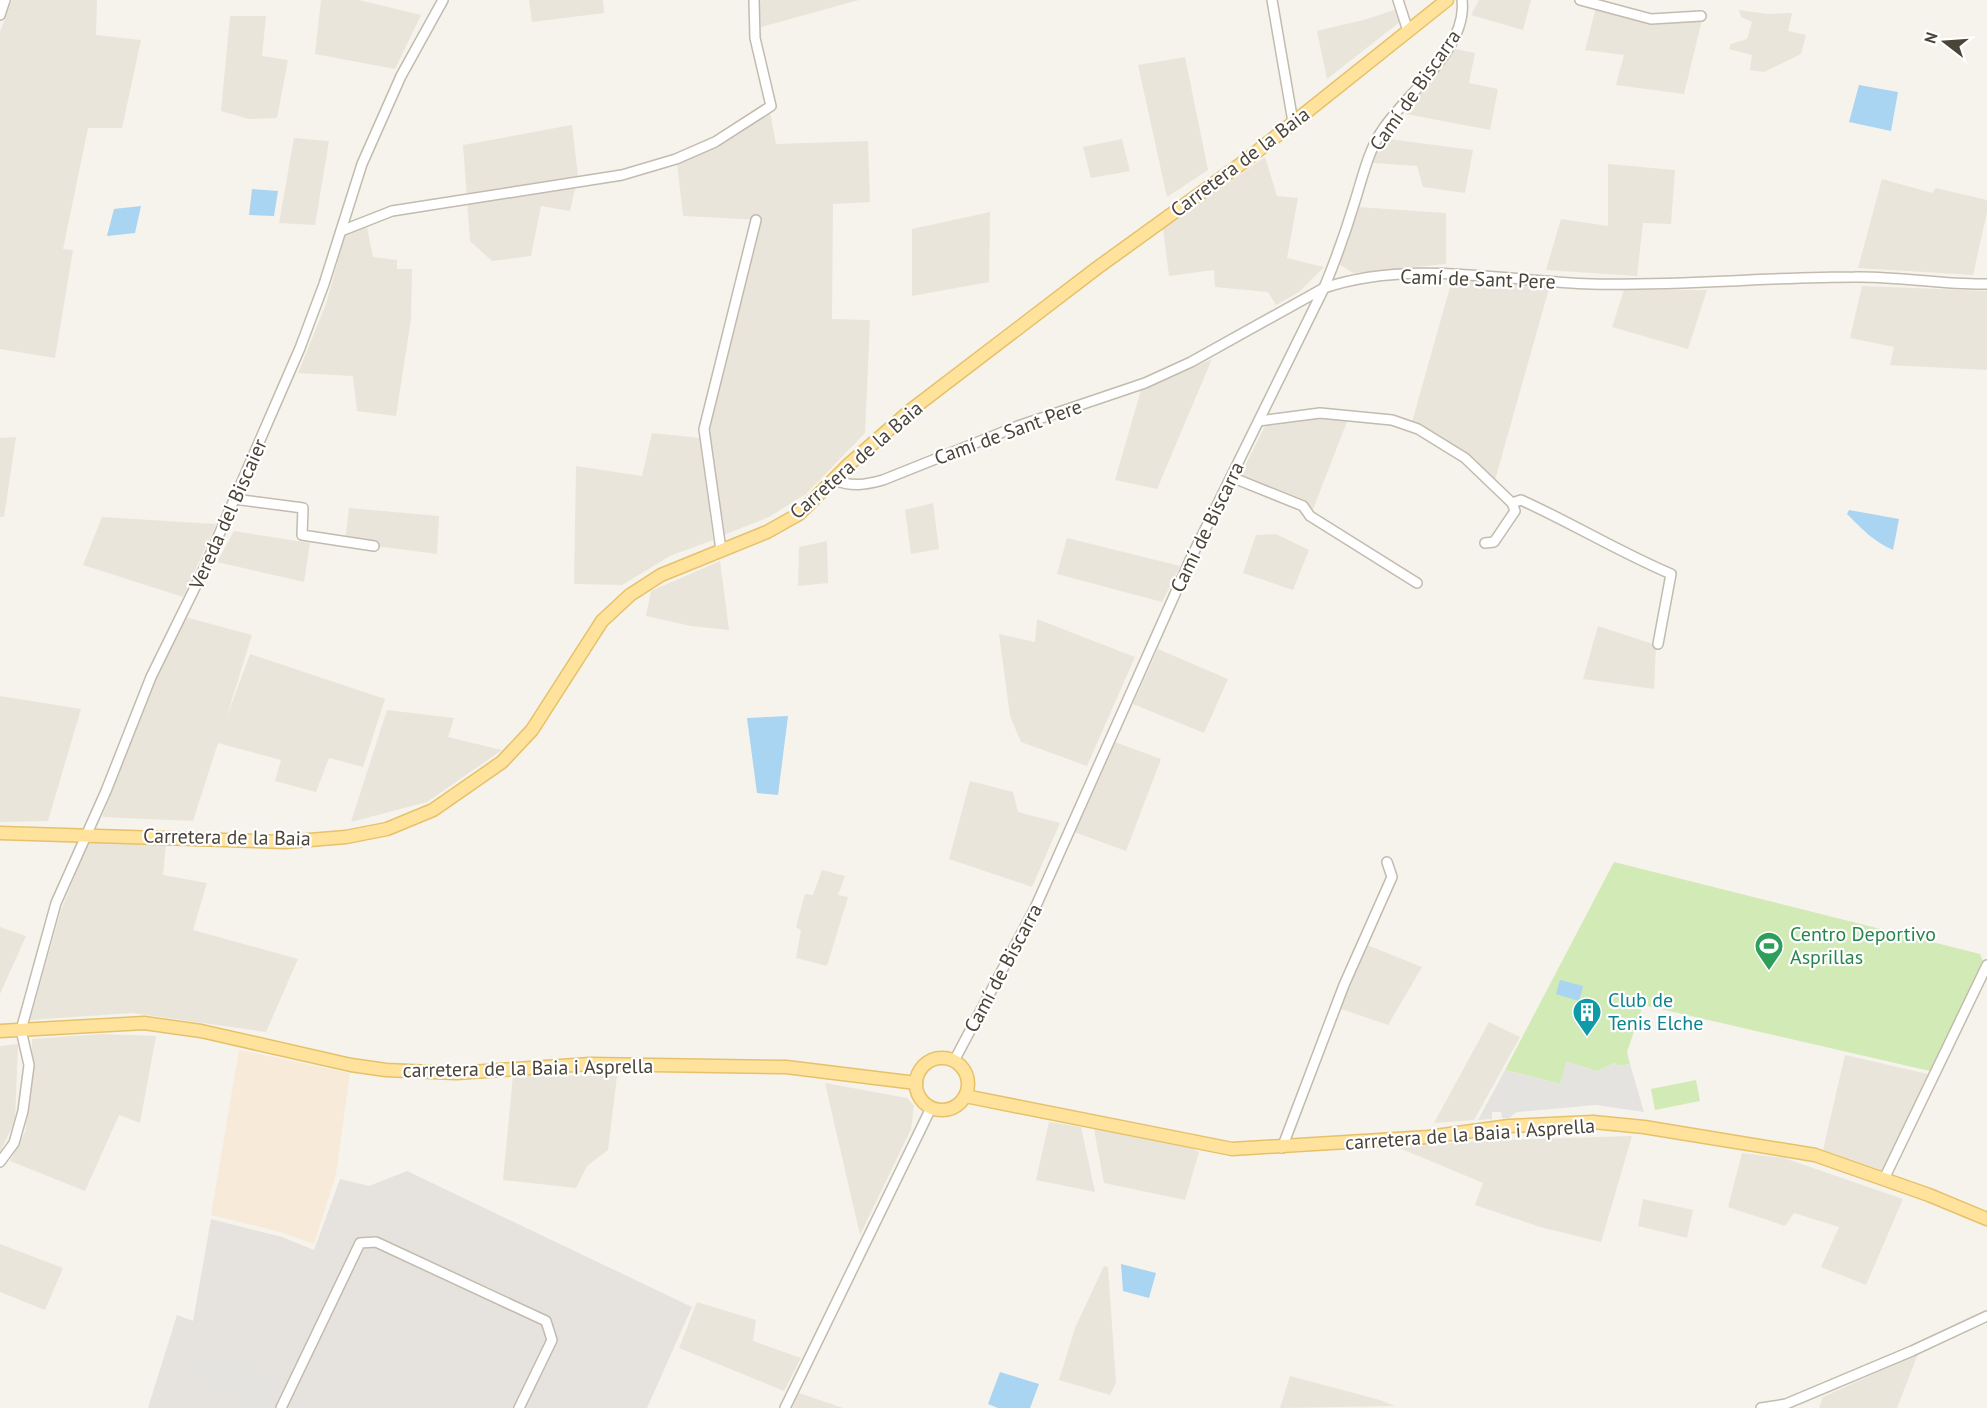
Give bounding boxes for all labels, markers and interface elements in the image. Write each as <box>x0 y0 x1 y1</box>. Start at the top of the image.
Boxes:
north arrow <box>1915 12 1975 72</box>
street label: Camí de Biscarra <box>1364 24 1466 156</box>
text: N <box>1920 30 1942 46</box>
street label: Carretera de la Baia <box>1165 101 1315 223</box>
street label: Camí de Sant Pere <box>1400 263 1556 295</box>
street label: Camí de Sant Pere <box>931 393 1085 471</box>
street label: Carretera de la Baia <box>784 395 928 525</box>
street label: Vereda del Biscaier <box>183 434 273 594</box>
street label: Camí de Biscarra <box>1164 457 1250 597</box>
street label: Carretera de la Baia <box>143 823 311 851</box>
street label: Camí de Biscarra <box>958 899 1048 1037</box>
place label: Centro Deportivo Asprillas <box>1790 921 1936 970</box>
sports icon: Centro Deportivo Asprillas <box>1753 930 1785 972</box>
place label: Club de Tenis Elche <box>1608 987 1703 1036</box>
building icon: Club de Tenis Elche <box>1571 996 1603 1038</box>
street label: carretera de la Baia i Asprella <box>402 1053 654 1083</box>
street label: carretera de la Baia i Asprella <box>1344 1112 1596 1156</box>

